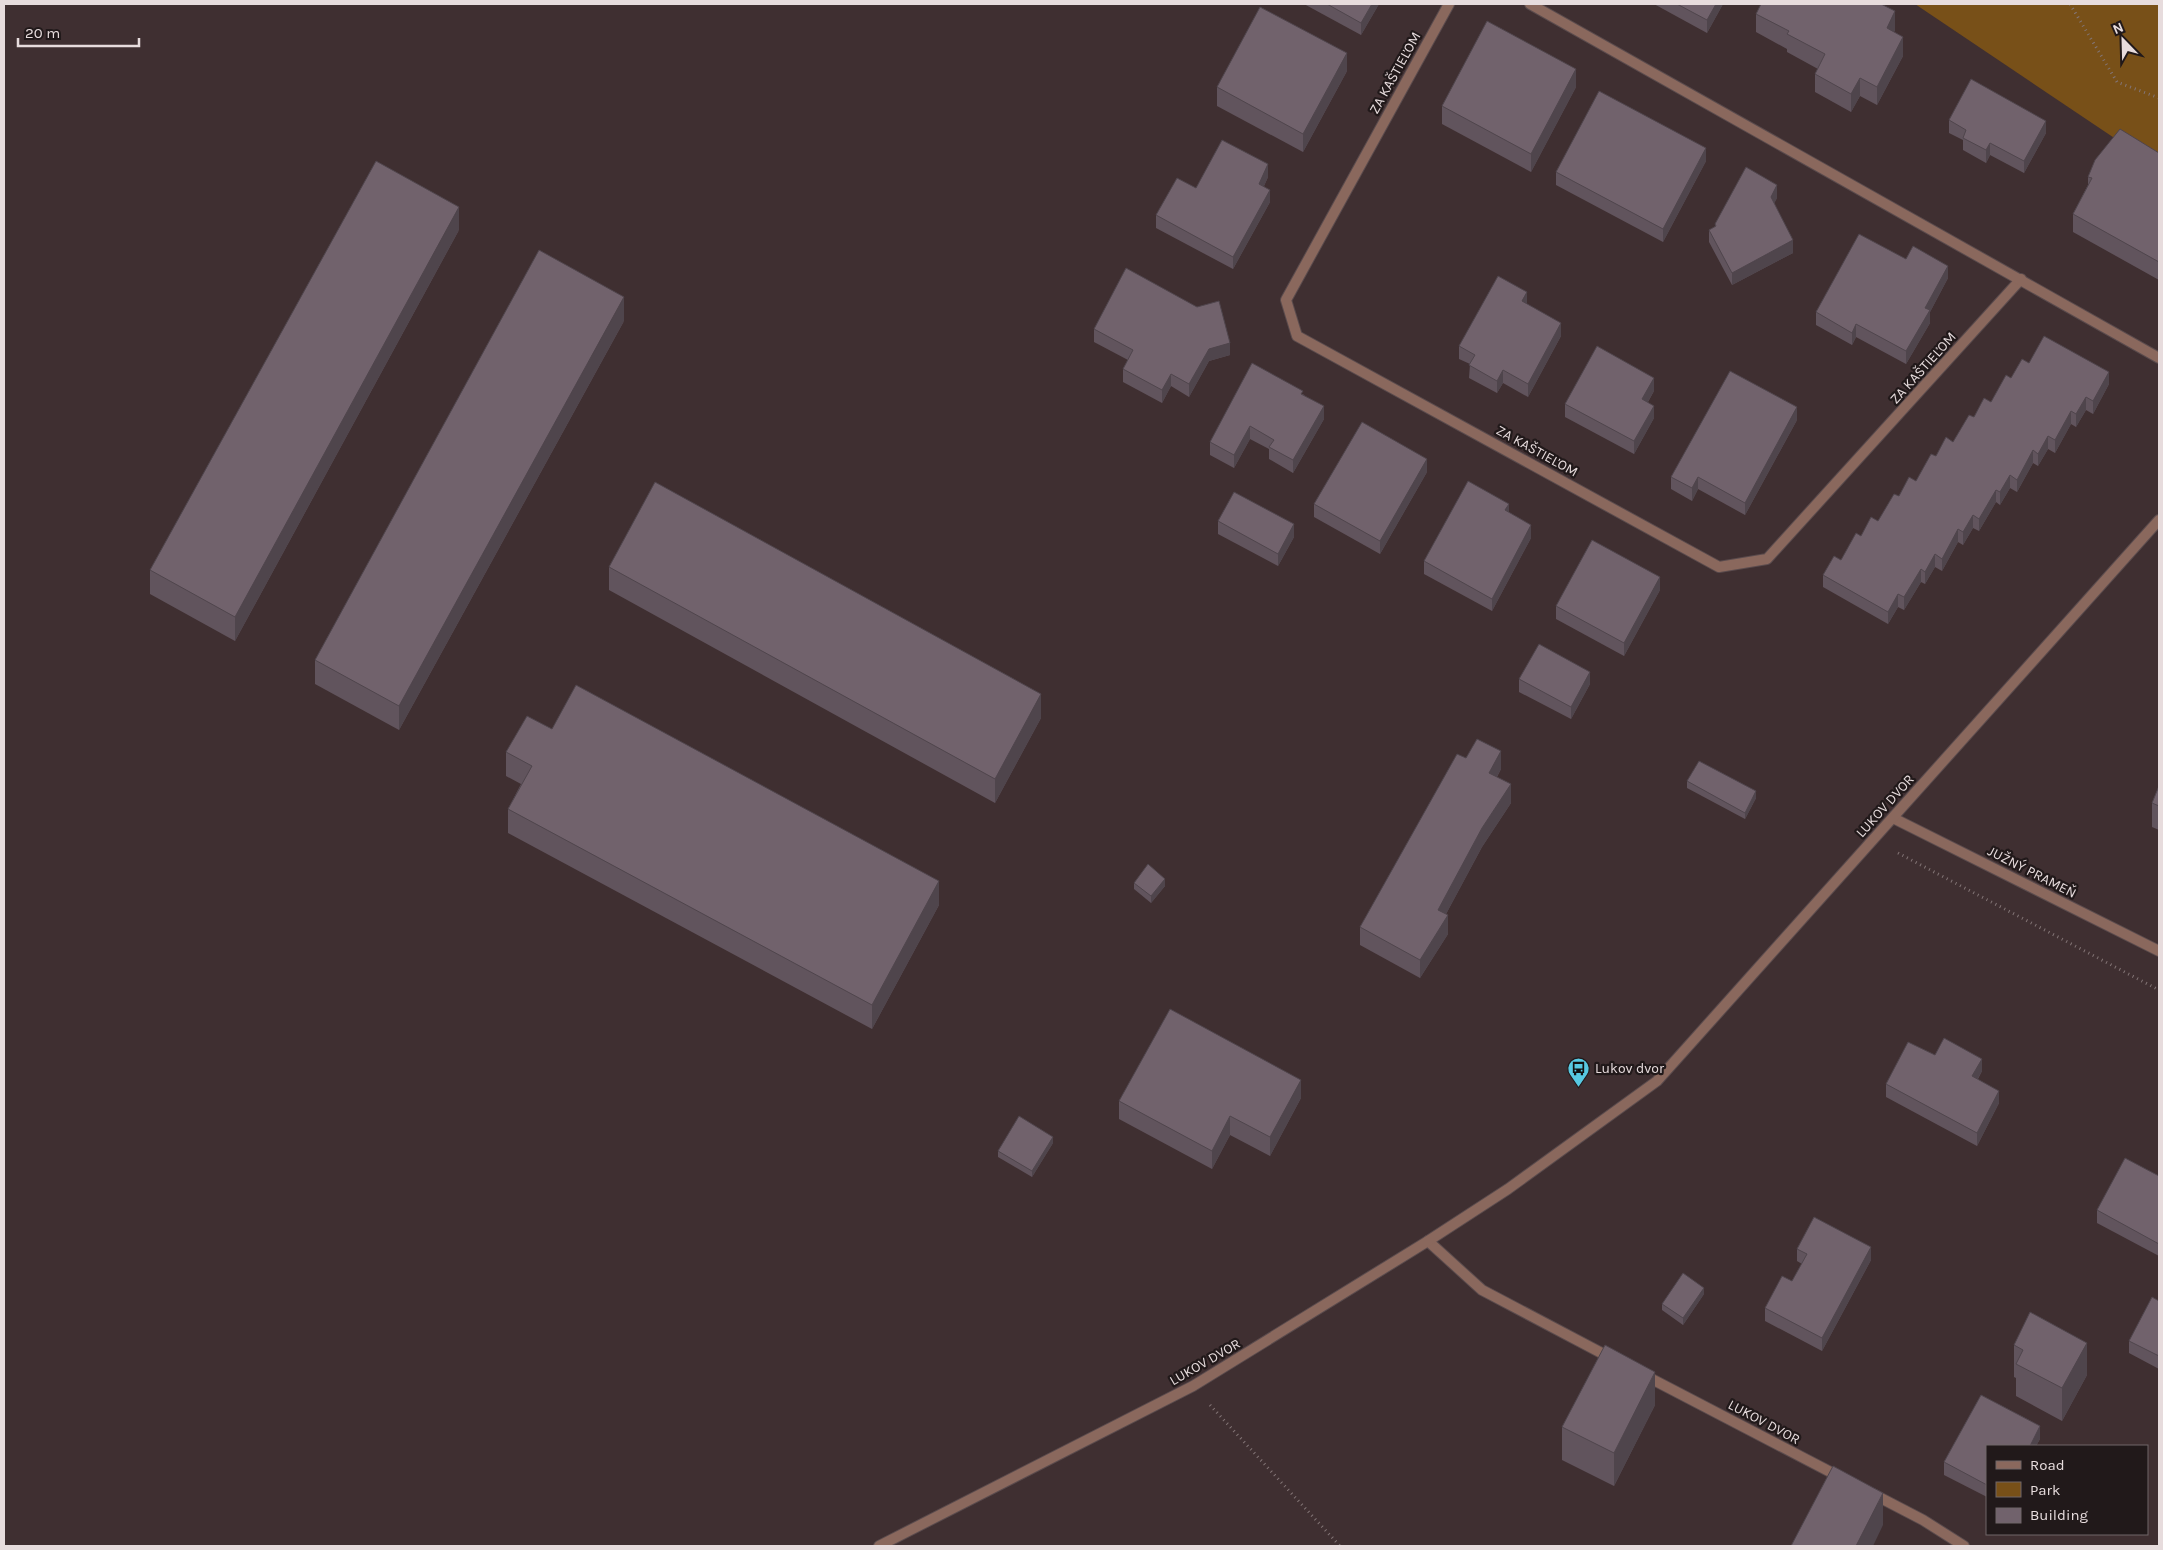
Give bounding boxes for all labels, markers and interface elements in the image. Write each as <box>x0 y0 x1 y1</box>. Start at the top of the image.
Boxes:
scale bar <box>18 15 139 47</box>
north arrow <box>2098 15 2148 65</box>
text: N <box>2110 19 2126 38</box>
text: 20 m <box>25 24 60 42</box>
street label: ZA KAŠTIEĽOM <box>1366 29 1424 117</box>
street label: ZA KAŠTIEĽOM <box>1886 329 1960 407</box>
street label: ZA KAŠTIEĽOM <box>1493 422 1581 480</box>
street label: LUKOV DVOR <box>1852 771 1918 841</box>
street label: JUŽNÝ PRAMEŇ <box>1985 841 2080 902</box>
bus stop icon: Lukov dvor <box>1567 1056 1591 1087</box>
place label: Lukov dvor <box>1595 1060 1665 1077</box>
street label: LUKOV DVOR <box>1167 1335 1243 1389</box>
street label: LUKOV DVOR <box>1725 1396 1803 1448</box>
legend <box>1986 1445 2148 1535</box>
text: Road <box>2030 1456 2065 1474</box>
text: Park <box>2030 1481 2060 1499</box>
text: Building <box>2030 1506 2088 1524</box>

